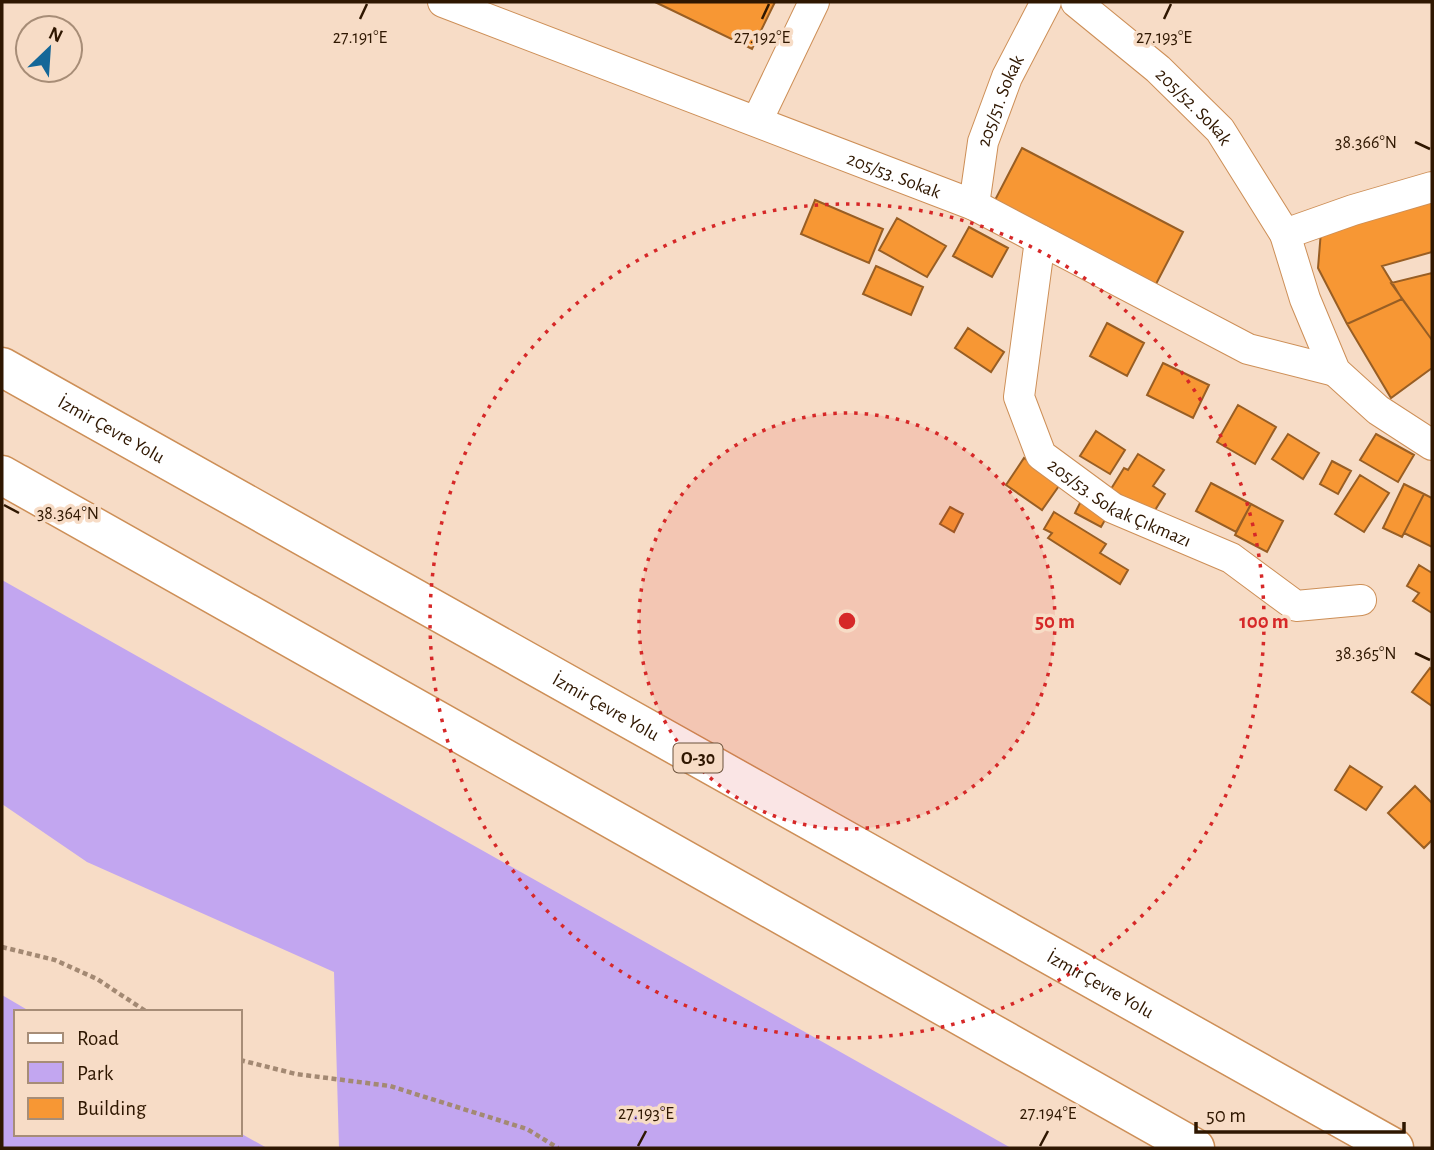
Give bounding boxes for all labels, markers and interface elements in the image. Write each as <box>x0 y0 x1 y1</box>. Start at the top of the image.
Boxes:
north arrow <box>14 14 84 84</box>
text: N <box>46 24 66 46</box>
text: 27.191°E <box>333 29 388 47</box>
text: 27.192°E <box>734 29 791 47</box>
text: 27.193°E <box>1136 29 1192 47</box>
street label: 205/51. Sokak <box>974 52 1028 148</box>
street label: 205/52. Sokak <box>1152 65 1235 149</box>
text: 38.366°N <box>1335 134 1397 152</box>
street label: 205/53. Sokak <box>844 149 944 203</box>
street label: İzmir Çevre Yolu <box>55 392 168 467</box>
street label: 205/53. Sokak Çıkmazı <box>1044 455 1194 551</box>
text: 38.364°N <box>37 505 99 523</box>
centre of rings <box>835 609 859 633</box>
text: 50 m <box>1035 611 1075 632</box>
text: 100 m <box>1239 611 1289 632</box>
text: 38.365°N <box>1335 645 1397 663</box>
street label: İzmir Çevre Yolu <box>549 669 662 745</box>
road number: O-30 <box>674 744 722 772</box>
street label: İzmir Çevre Yolu <box>1044 947 1157 1022</box>
legend <box>14 1010 242 1136</box>
text: Road <box>77 1028 119 1049</box>
text: Park <box>77 1063 114 1084</box>
scale bar <box>1196 1090 1404 1134</box>
text: Building <box>77 1098 147 1119</box>
text: 27.193°E <box>618 1105 674 1123</box>
text: 27.194°E <box>1019 1105 1077 1123</box>
text: 50 m <box>1206 1105 1246 1126</box>

